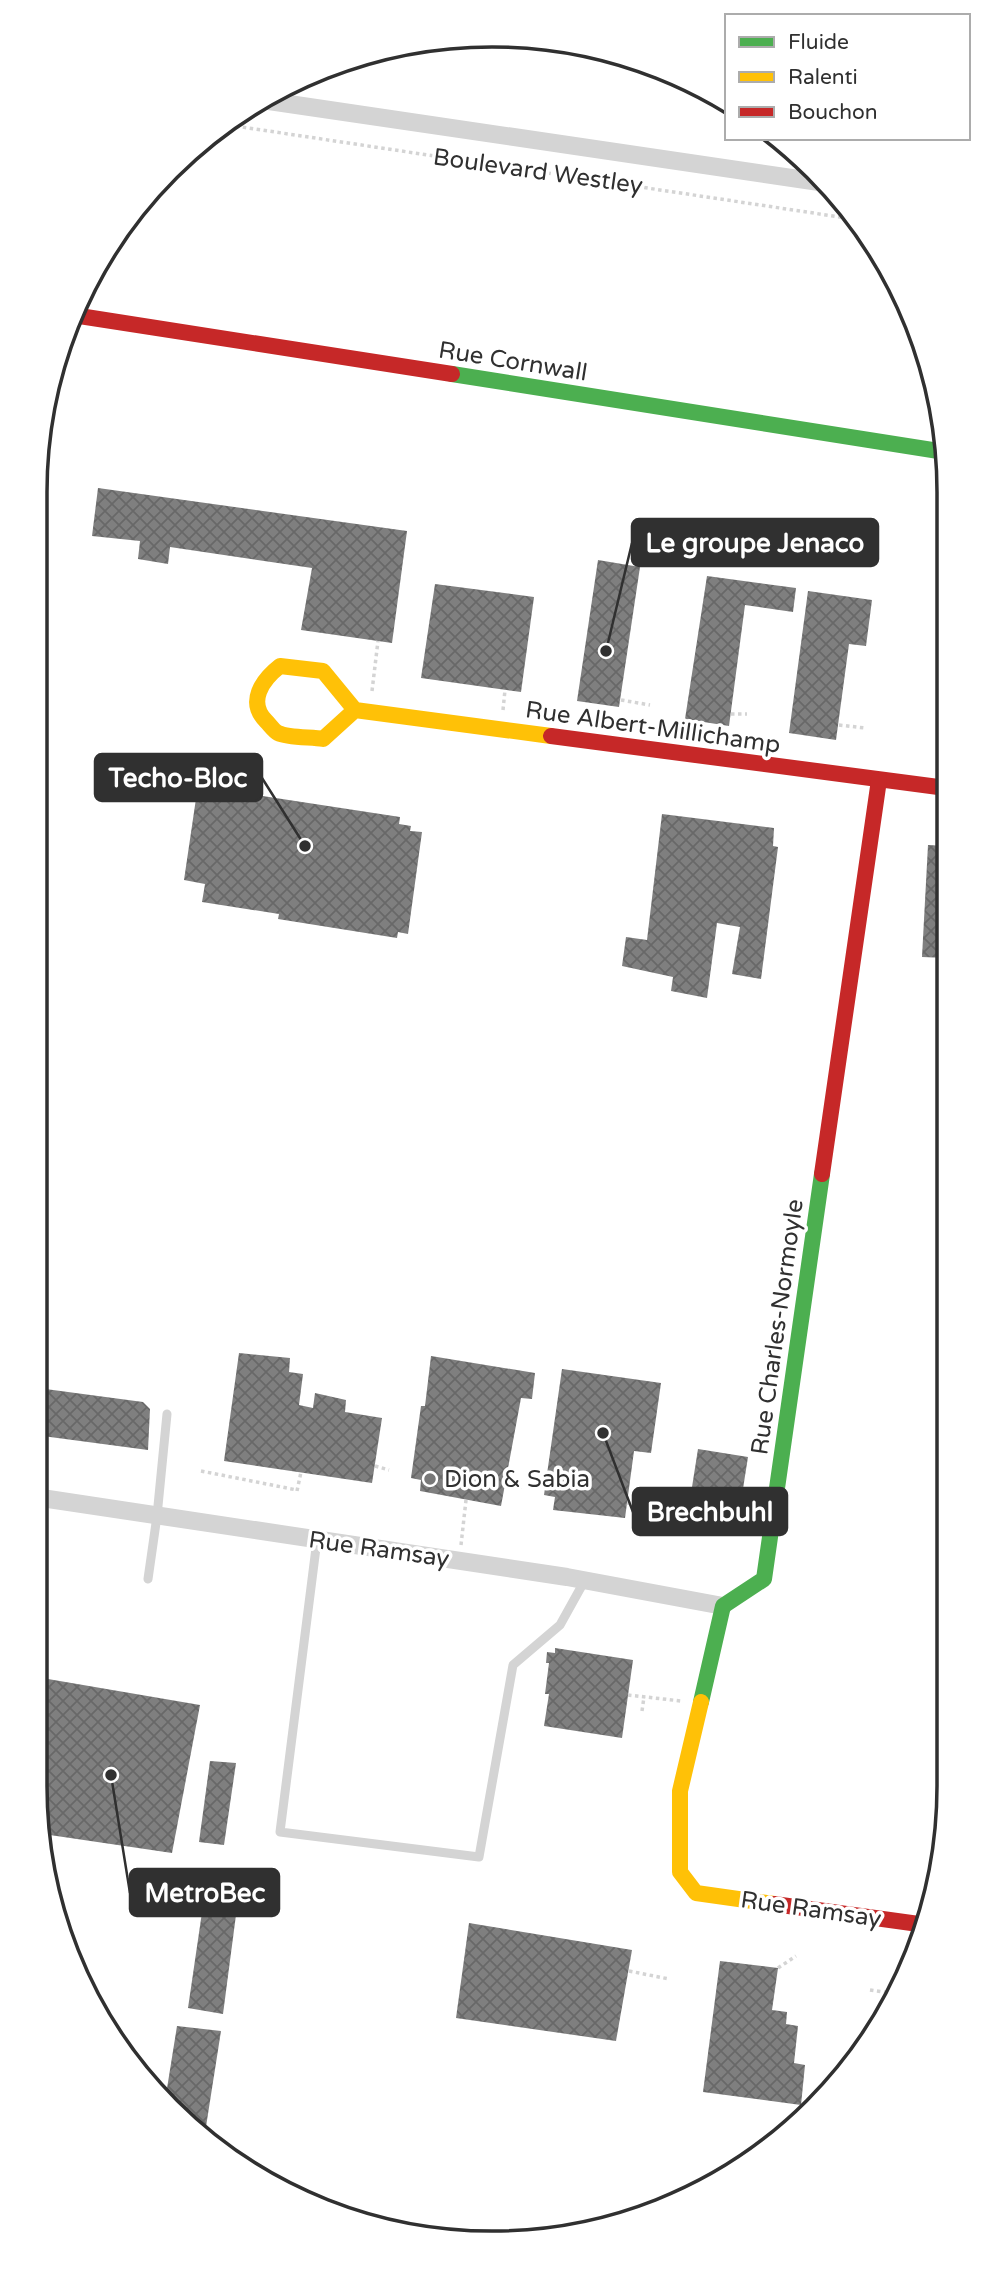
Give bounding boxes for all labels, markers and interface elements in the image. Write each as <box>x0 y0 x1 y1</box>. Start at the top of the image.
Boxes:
legend <box>725 14 970 140</box>
text: Fluide <box>788 30 849 55</box>
text: Ralenti <box>788 65 858 90</box>
text: Bouchon <box>788 100 878 125</box>
street label: Boulevard Westley <box>431 142 645 201</box>
street label: Rue Cornwall <box>436 335 589 388</box>
callout: Le groupe Jenaco <box>632 519 878 566</box>
text: Le groupe Jenaco <box>646 528 865 559</box>
street label: Rue Albert-Millichamp <box>524 695 782 760</box>
callout: Techo-Bloc <box>95 754 262 801</box>
text: Techo-Bloc <box>108 763 248 794</box>
street label: Rue Charles-Normoyle <box>745 1197 810 1457</box>
place label: Dion & Sabia <box>444 1465 590 1494</box>
marker: Dion & Sabia <box>422 1471 438 1487</box>
callout: Brechbuhl <box>633 1488 787 1535</box>
text: Brechbuhl <box>647 1497 773 1528</box>
street label: Rue Ramsay <box>307 1525 451 1574</box>
callout: MetroBec <box>130 1869 279 1916</box>
text: MetroBec <box>145 1878 266 1909</box>
street label: Rue Ramsay <box>739 1885 883 1934</box>

